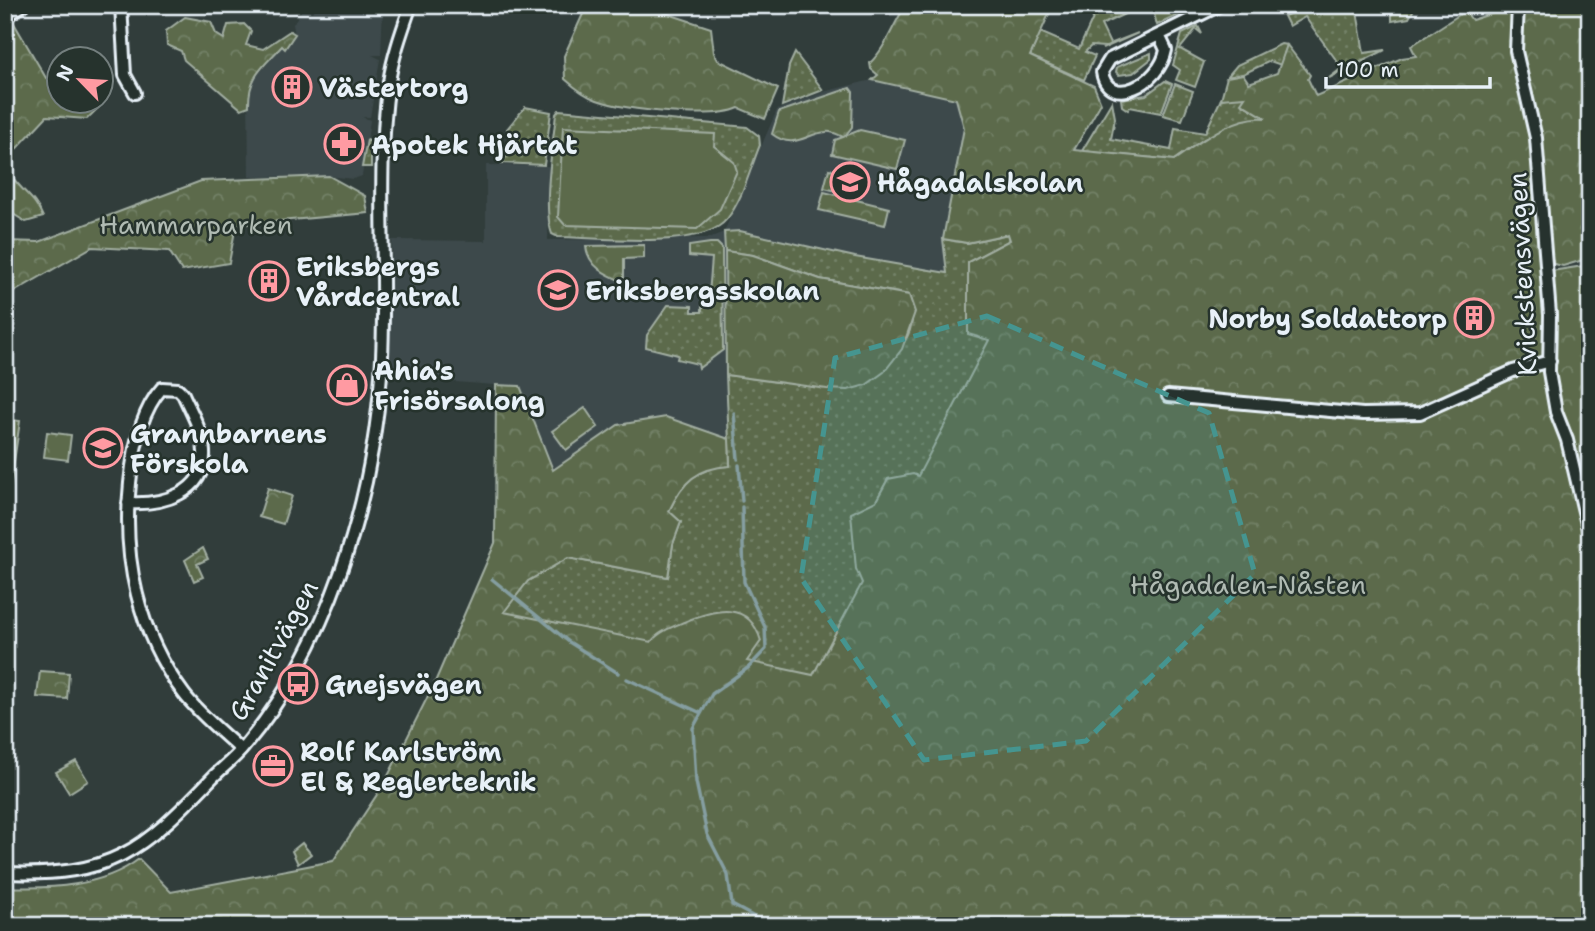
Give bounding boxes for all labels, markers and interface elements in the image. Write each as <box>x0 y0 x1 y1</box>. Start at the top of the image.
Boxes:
north arrow <box>46 46 116 116</box>
scale bar <box>1326 46 1490 90</box>
text: 100 m <box>1336 56 1399 84</box>
text: N <box>51 61 80 85</box>
building icon: Västertorg <box>271 66 313 108</box>
place label: Västertorg <box>319 70 469 105</box>
pharmacy icon: Apotek Hjärtat <box>323 123 365 165</box>
place label: Apotek Hjärtat <box>371 127 578 162</box>
school or university icon: Hågadalskolan <box>829 161 871 203</box>
place label: Hågadalskolan <box>877 165 1083 200</box>
street label: Kvickstensvägen <box>1499 171 1545 377</box>
park label: Hammarparken <box>99 207 293 242</box>
place label: Eriksbergs Vårdcentral <box>296 249 460 314</box>
building icon: Eriksbergs Vårdcentral <box>248 260 290 302</box>
school or university icon: Eriksbergsskolan <box>537 269 579 311</box>
place label: Eriksbergsskolan <box>585 273 820 308</box>
building icon: Norby Soldattorp <box>1453 297 1495 339</box>
place label: Norby Soldattorp <box>1208 301 1447 336</box>
place label: Ahia's Frisörsalong <box>374 353 545 418</box>
shop icon: Ahia's Frisörsalong <box>326 364 368 406</box>
place label: Grannbarnens Förskola <box>130 416 327 481</box>
school or university icon: Grannbarnens Förskola <box>82 427 124 469</box>
park label: Hågadalen-Nåsten <box>1130 567 1366 602</box>
street label: Granitvägen <box>220 573 326 727</box>
bus stop icon: Gnejsvägen <box>277 663 319 705</box>
place label: Gnejsvägen <box>325 667 482 702</box>
place label: Rolf Karlström El & Reglerteknik <box>300 734 537 799</box>
office icon: Rolf Karlström El & Reglerteknik <box>252 745 294 787</box>

